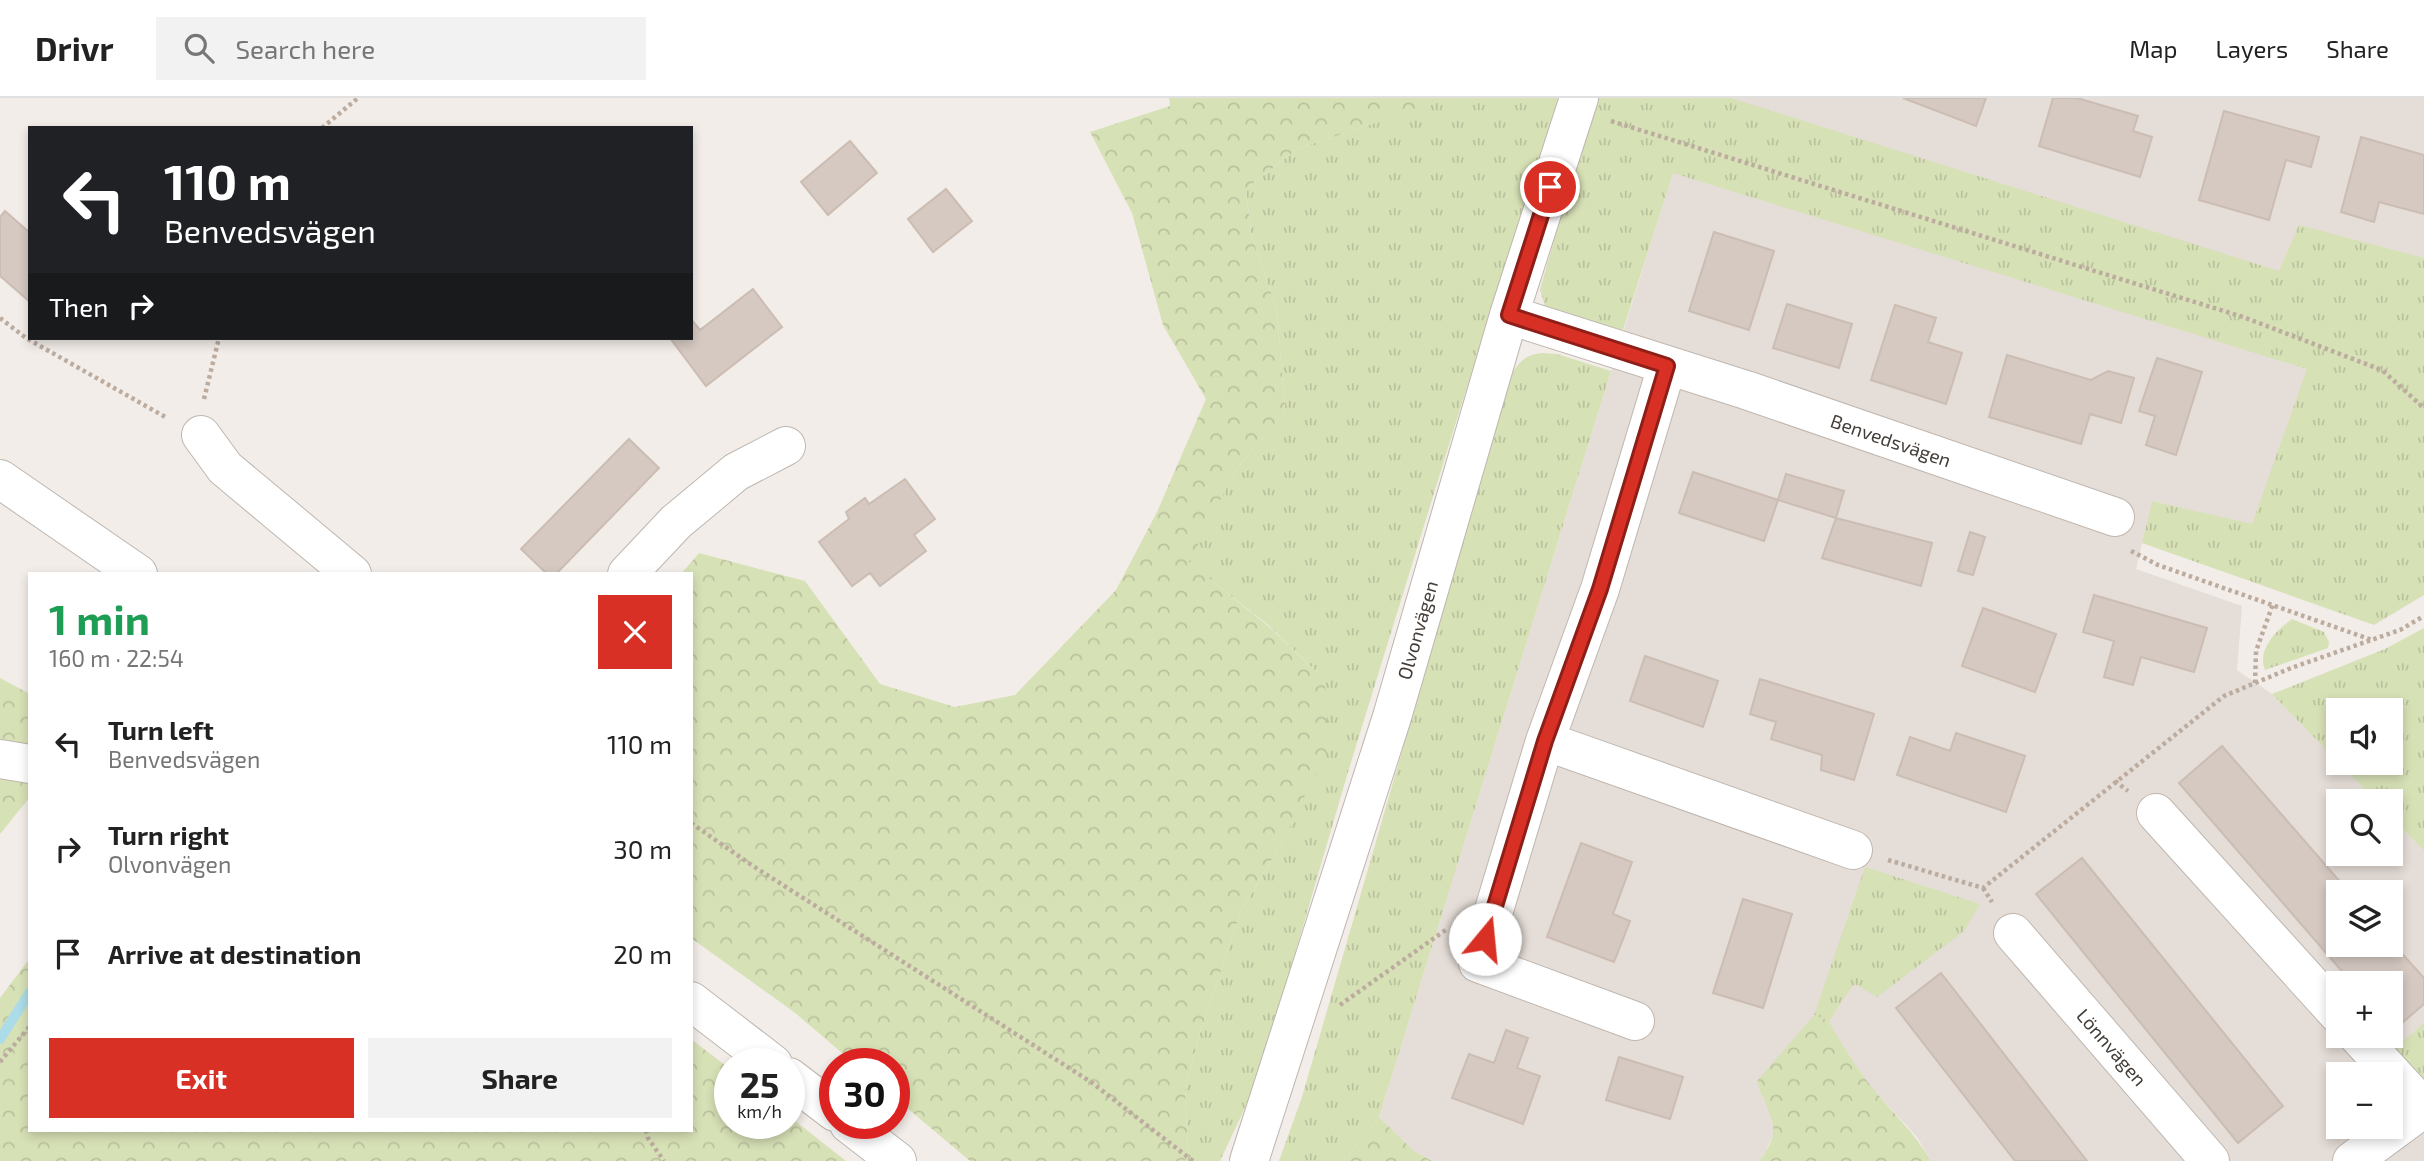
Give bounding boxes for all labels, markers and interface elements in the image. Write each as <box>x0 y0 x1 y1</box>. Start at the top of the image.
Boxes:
search box <box>156 17 646 80</box>
text: Drivr <box>35 28 114 68</box>
icon: search <box>180 29 218 67</box>
text: Search here <box>236 33 375 64</box>
text: Map <box>2129 34 2177 63</box>
text: Layers <box>2215 34 2288 63</box>
text: Share <box>2326 34 2389 63</box>
text: 110 m <box>164 151 291 210</box>
icon: left <box>49 154 140 245</box>
pin <box>1520 157 1580 217</box>
icon: arrive <box>1531 168 1569 206</box>
text: Benvedsvägen <box>164 211 376 249</box>
icon: right <box>122 287 160 325</box>
text: Then <box>49 291 108 322</box>
street label: Benvedsvägen <box>1828 409 1954 471</box>
street label: Olvonvägen <box>1392 578 1442 682</box>
text: 1 min <box>49 593 150 643</box>
button: close <box>598 595 672 669</box>
text: 160 m · 22:54 <box>49 644 184 672</box>
map controls <box>2326 698 2403 1139</box>
button: sound <box>2326 698 2403 775</box>
text: Turn left <box>108 714 214 745</box>
icon: left <box>49 725 87 763</box>
text: 110 m <box>607 728 672 759</box>
text: Benvedsvägen <box>108 745 260 773</box>
button: search <box>2326 789 2403 866</box>
text: Turn right <box>108 819 229 850</box>
icon: right <box>49 830 87 868</box>
text: 30 m <box>613 833 672 864</box>
text: Olvonvägen <box>108 850 231 878</box>
button: layers <box>2326 880 2403 957</box>
position arrow <box>1448 902 1522 976</box>
icon: arrive <box>49 935 87 973</box>
text: Arrive at destination <box>108 938 361 969</box>
text: 20 m <box>613 938 672 969</box>
button: + <box>2326 971 2403 1048</box>
street label: Lönnvägen <box>2072 1004 2152 1090</box>
button: Exit <box>49 1038 354 1118</box>
button: Share <box>368 1038 672 1118</box>
speed limit sign: 30 <box>819 1048 910 1139</box>
button: − <box>2326 1062 2403 1139</box>
text: 25 <box>740 1063 779 1105</box>
text: km/h <box>737 1100 782 1122</box>

